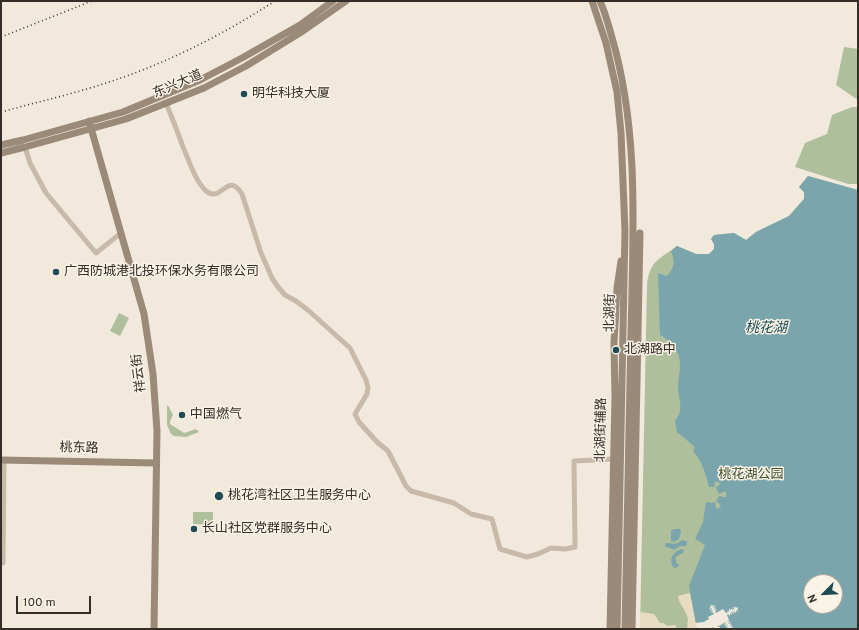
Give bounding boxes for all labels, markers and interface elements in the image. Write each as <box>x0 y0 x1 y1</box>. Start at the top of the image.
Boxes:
street label: 东兴大道 <box>151 68 205 102</box>
place label: 明华科技大厦 <box>252 86 330 102</box>
marker: 明华科技大厦 <box>239 89 249 99</box>
place label: 广西防城港北投环保水务有限公司 <box>64 264 259 280</box>
marker: 广西防城港北投环保水务有限公司 <box>51 267 61 277</box>
street label: 北湖街 <box>603 293 619 333</box>
water label: 桃花湖 <box>745 321 787 337</box>
place label: 北湖路中 <box>624 342 676 358</box>
marker: 北湖路中 <box>611 345 621 355</box>
street label: 祥云街 <box>130 353 150 393</box>
street label: 北湖街辅路 <box>594 397 610 463</box>
place label: 中国燃气 <box>190 407 242 423</box>
marker: 中国燃气 <box>177 410 187 420</box>
street label: 桃东路 <box>59 441 99 457</box>
park label: 桃花湖公园 <box>719 467 783 483</box>
place label: 桃花湾社区卫生服务中心 <box>228 488 371 504</box>
marker: 桃花湾社区卫生服务中心 <box>213 490 225 502</box>
place label: 长山社区党群服务中心 <box>202 521 332 537</box>
marker: 长山社区党群服务中心 <box>189 524 199 534</box>
north arrow <box>803 574 843 614</box>
scale bar <box>18 588 93 614</box>
text: N <box>805 592 821 605</box>
text: 100 m <box>23 595 56 611</box>

